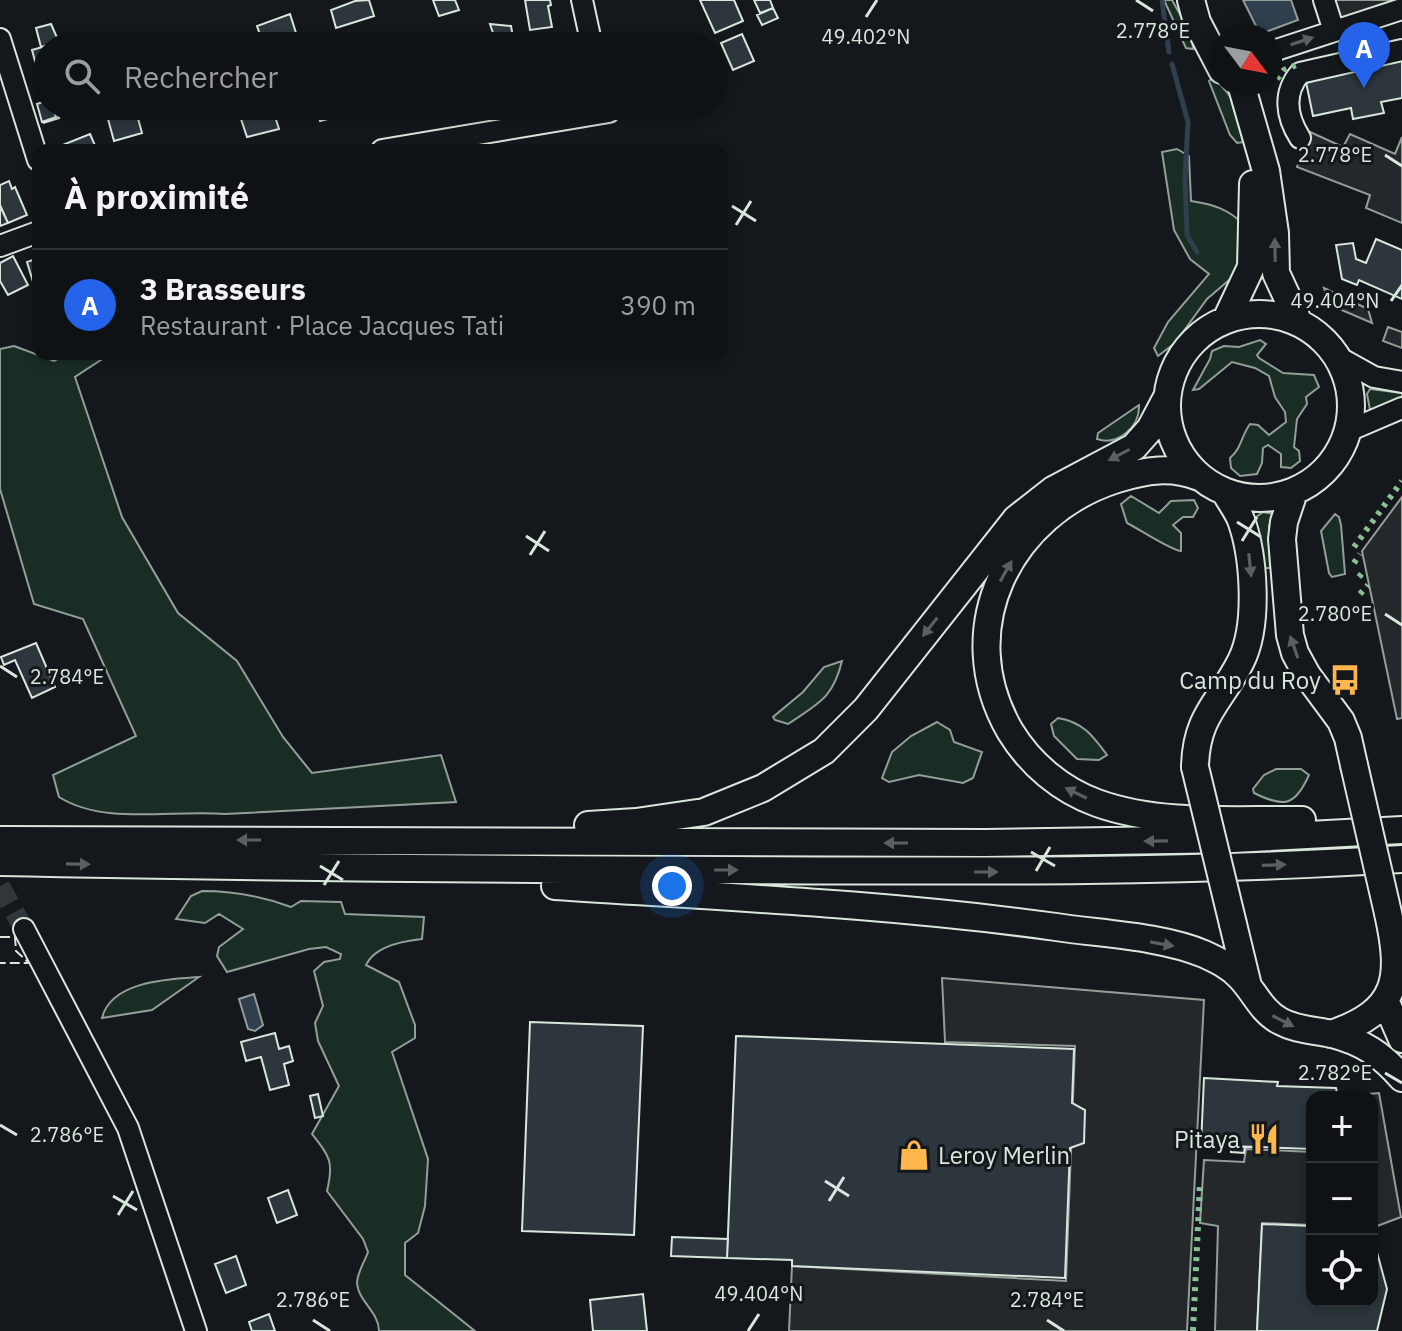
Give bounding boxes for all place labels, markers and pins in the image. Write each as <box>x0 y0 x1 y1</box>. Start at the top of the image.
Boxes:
pin: A <box>1338 22 1390 88</box>
bus stop icon: Camp du Roy <box>1328 663 1362 697</box>
place label: Camp du Roy <box>1179 664 1321 696</box>
restaurant icon: Pitaya <box>1247 1122 1281 1156</box>
place label: Pitaya <box>1174 1123 1240 1155</box>
shop icon: Leroy Merlin <box>897 1138 931 1172</box>
place label: Leroy Merlin <box>938 1139 1070 1171</box>

